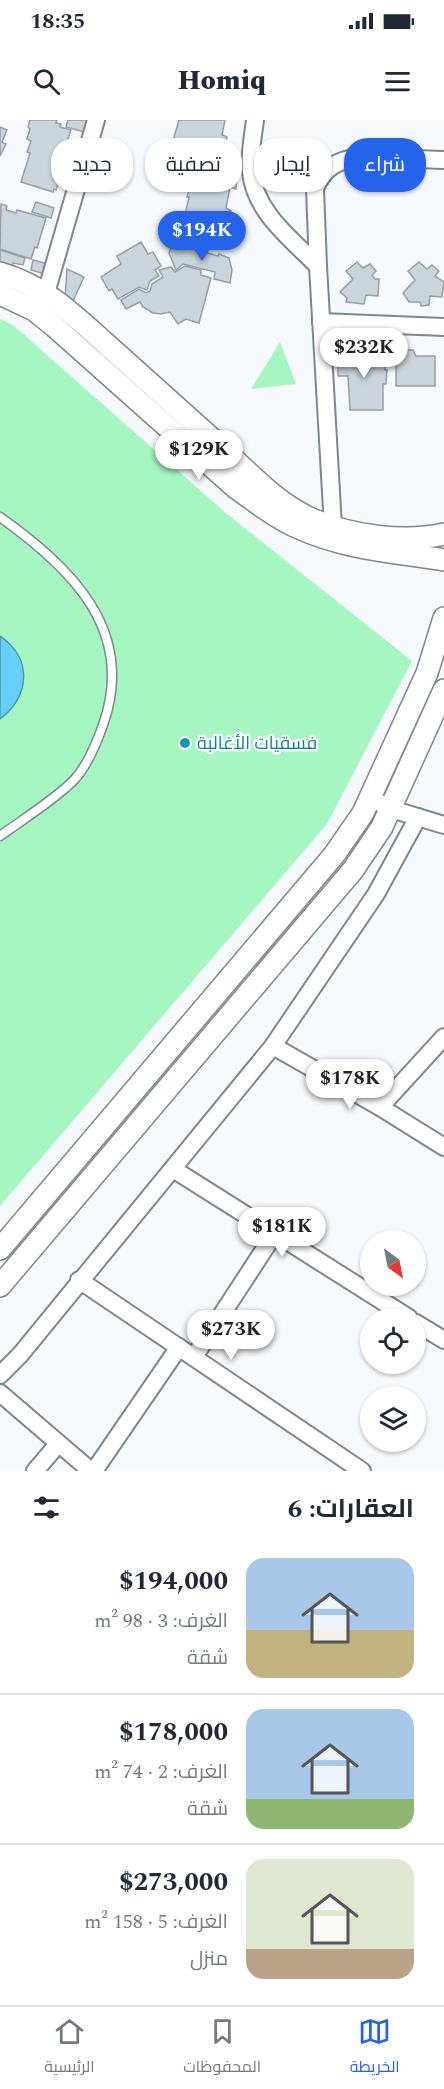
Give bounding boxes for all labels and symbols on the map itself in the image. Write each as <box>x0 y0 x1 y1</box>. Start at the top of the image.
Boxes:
pin: $194K <box>160 211 244 262</box>
pin: $232K <box>322 328 406 379</box>
pin: $129K <box>157 430 241 481</box>
place label: فسقيات الأغالبة <box>197 730 317 757</box>
marker: فسقيات الأغالبة <box>178 736 192 750</box>
pin: $178K <box>308 1059 392 1110</box>
pin: $181K <box>240 1207 324 1258</box>
north arrow <box>360 1230 426 1296</box>
pin: $273K <box>189 1310 273 1361</box>

